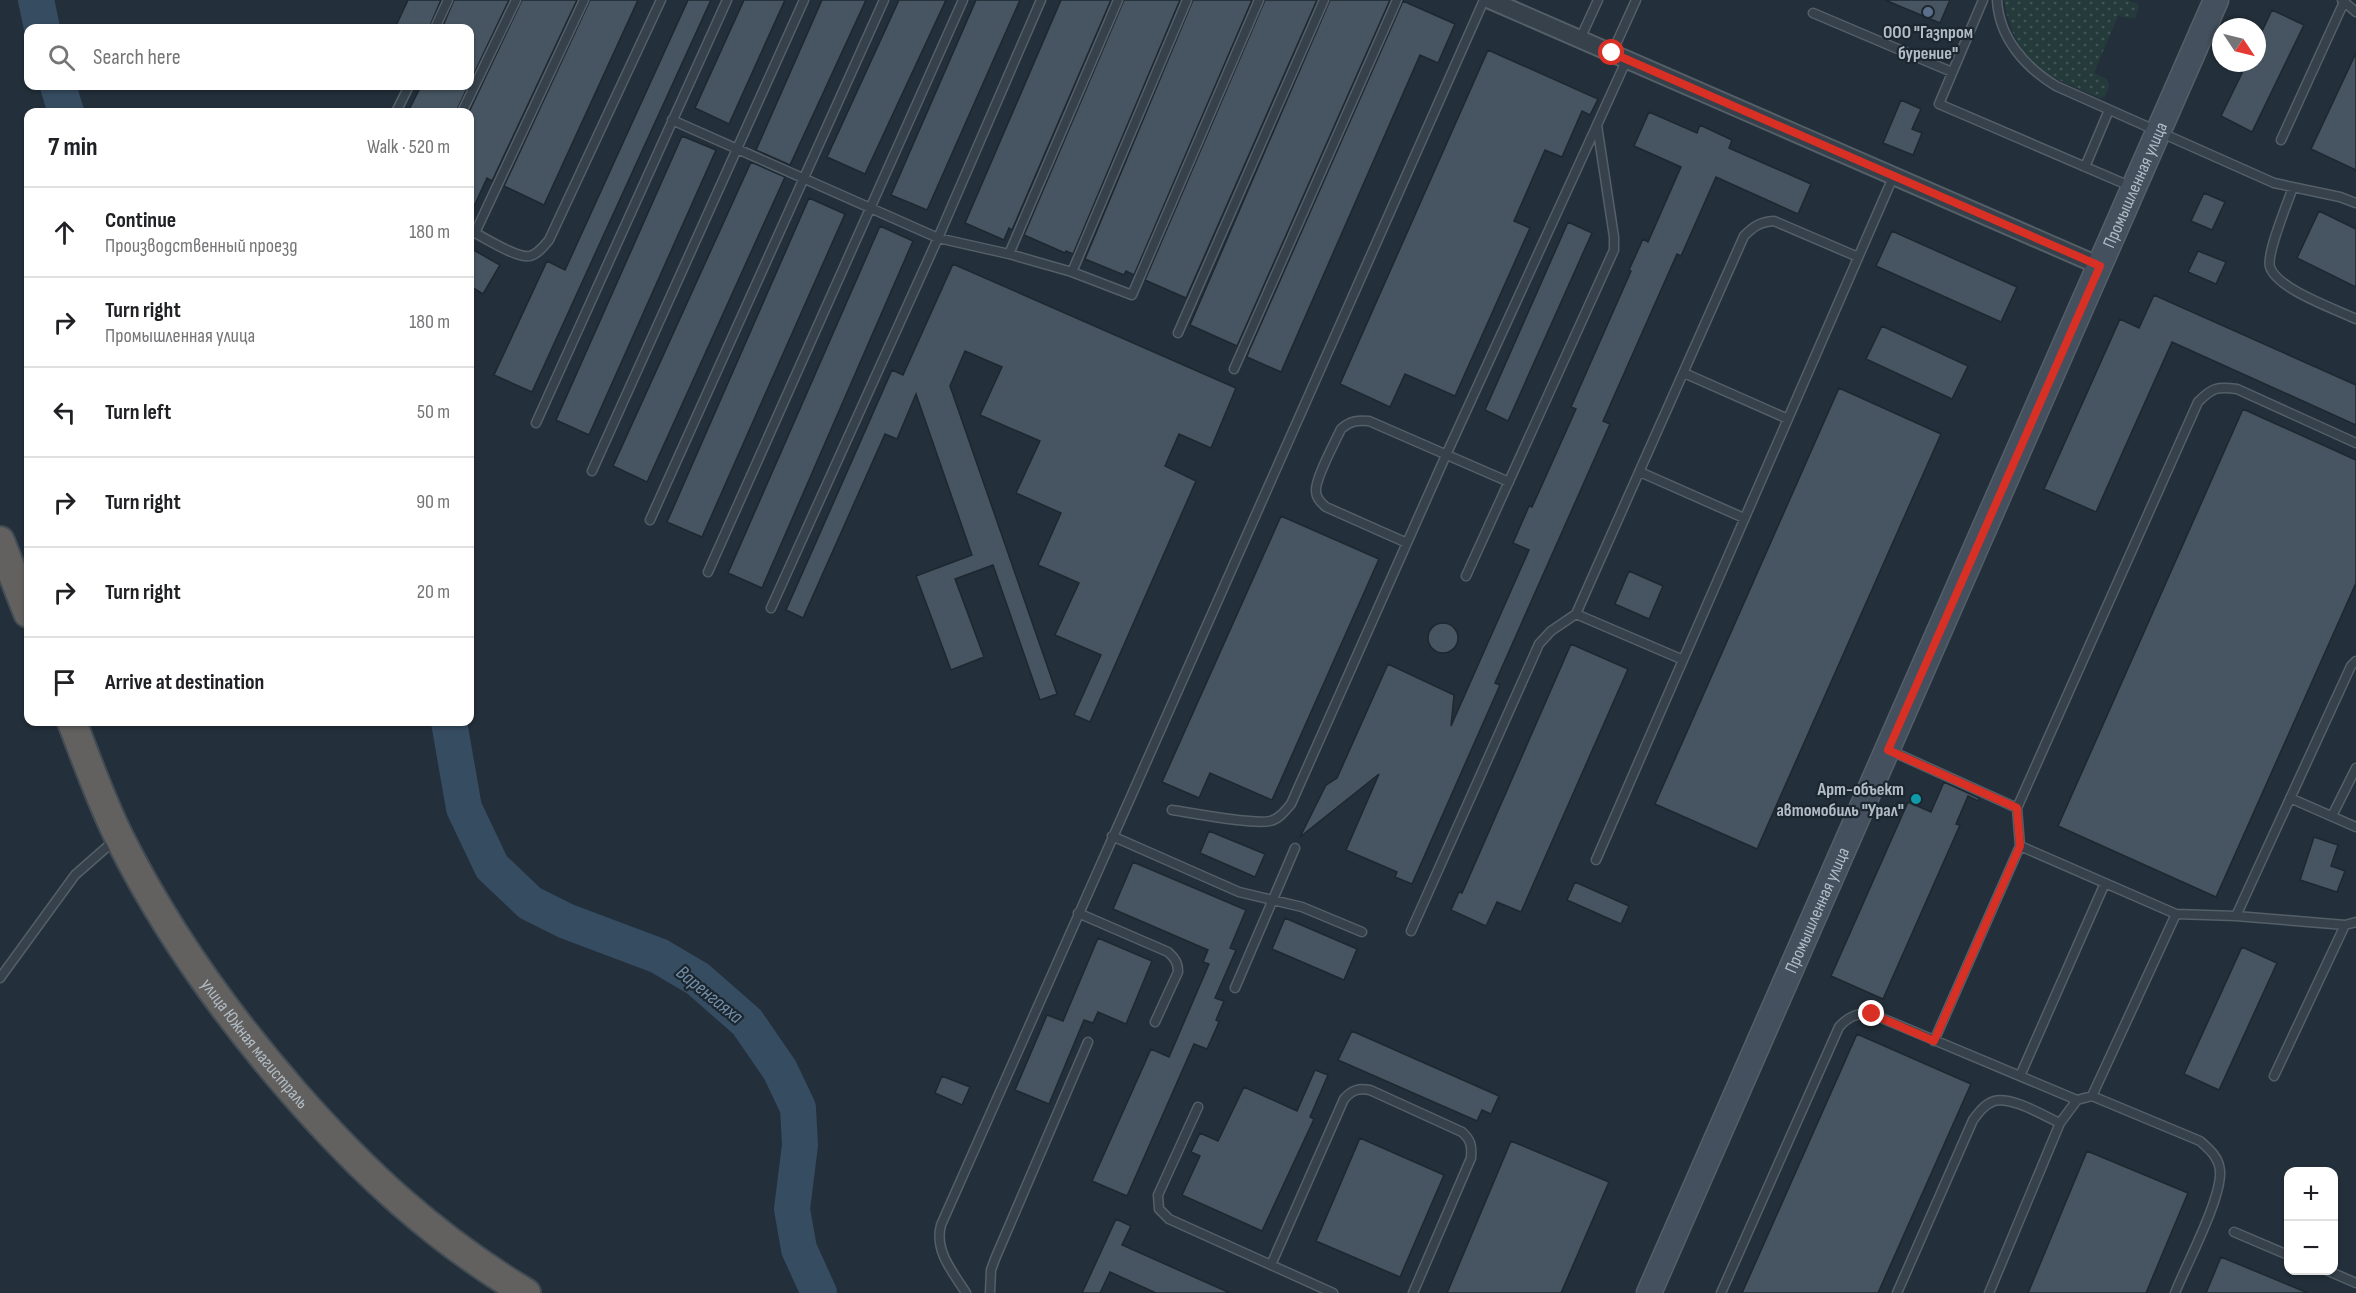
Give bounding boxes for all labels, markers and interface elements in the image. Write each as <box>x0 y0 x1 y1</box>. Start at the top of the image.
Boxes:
marker: ООО "Газпром бурение" <box>1921 5 1935 19</box>
north arrow <box>2212 18 2266 72</box>
place label: ООО "Газпром бурение" <box>1883 22 1973 64</box>
search box <box>24 24 474 90</box>
route start <box>1598 39 1624 65</box>
icon: search <box>45 41 78 74</box>
text: Search here <box>93 44 180 71</box>
street label: Промышленная улица <box>2099 119 2172 251</box>
text: 7 min <box>48 132 97 163</box>
text: Walk · 520 m <box>367 135 450 159</box>
text: Continue <box>105 207 176 234</box>
icon: ahead <box>48 216 81 249</box>
text: 180 m <box>409 220 450 244</box>
text: Производственный проезд <box>105 234 298 258</box>
text: Turn right <box>105 297 181 324</box>
icon: right <box>48 306 81 339</box>
text: 180 m <box>409 310 450 334</box>
text: Промышленная улица <box>105 324 255 348</box>
icon: left <box>48 396 81 429</box>
text: Turn left <box>105 399 171 426</box>
text: 50 m <box>417 400 450 424</box>
icon: right <box>48 486 81 519</box>
text: Turn right <box>105 489 181 516</box>
text: 90 m <box>416 490 450 514</box>
icon: right <box>48 576 81 609</box>
text: Turn right <box>105 579 181 606</box>
text: 20 m <box>417 580 450 604</box>
icon: arrive <box>48 666 81 699</box>
text: Arrive at destination <box>105 669 264 696</box>
place label: Арт-объект автомобиль "Урал" <box>1776 779 1904 821</box>
marker: Арт-объект автомобиль "Урал" <box>1909 792 1923 806</box>
street label: Промышленная улица <box>1781 844 1854 977</box>
water label: Варенгаяха <box>671 961 748 1029</box>
street label: улица Южная магистраль <box>196 975 313 1113</box>
route end <box>1858 1000 1884 1026</box>
map controls <box>2284 1167 2338 1275</box>
button: + <box>2284 1167 2338 1221</box>
button: − <box>2284 1221 2338 1275</box>

